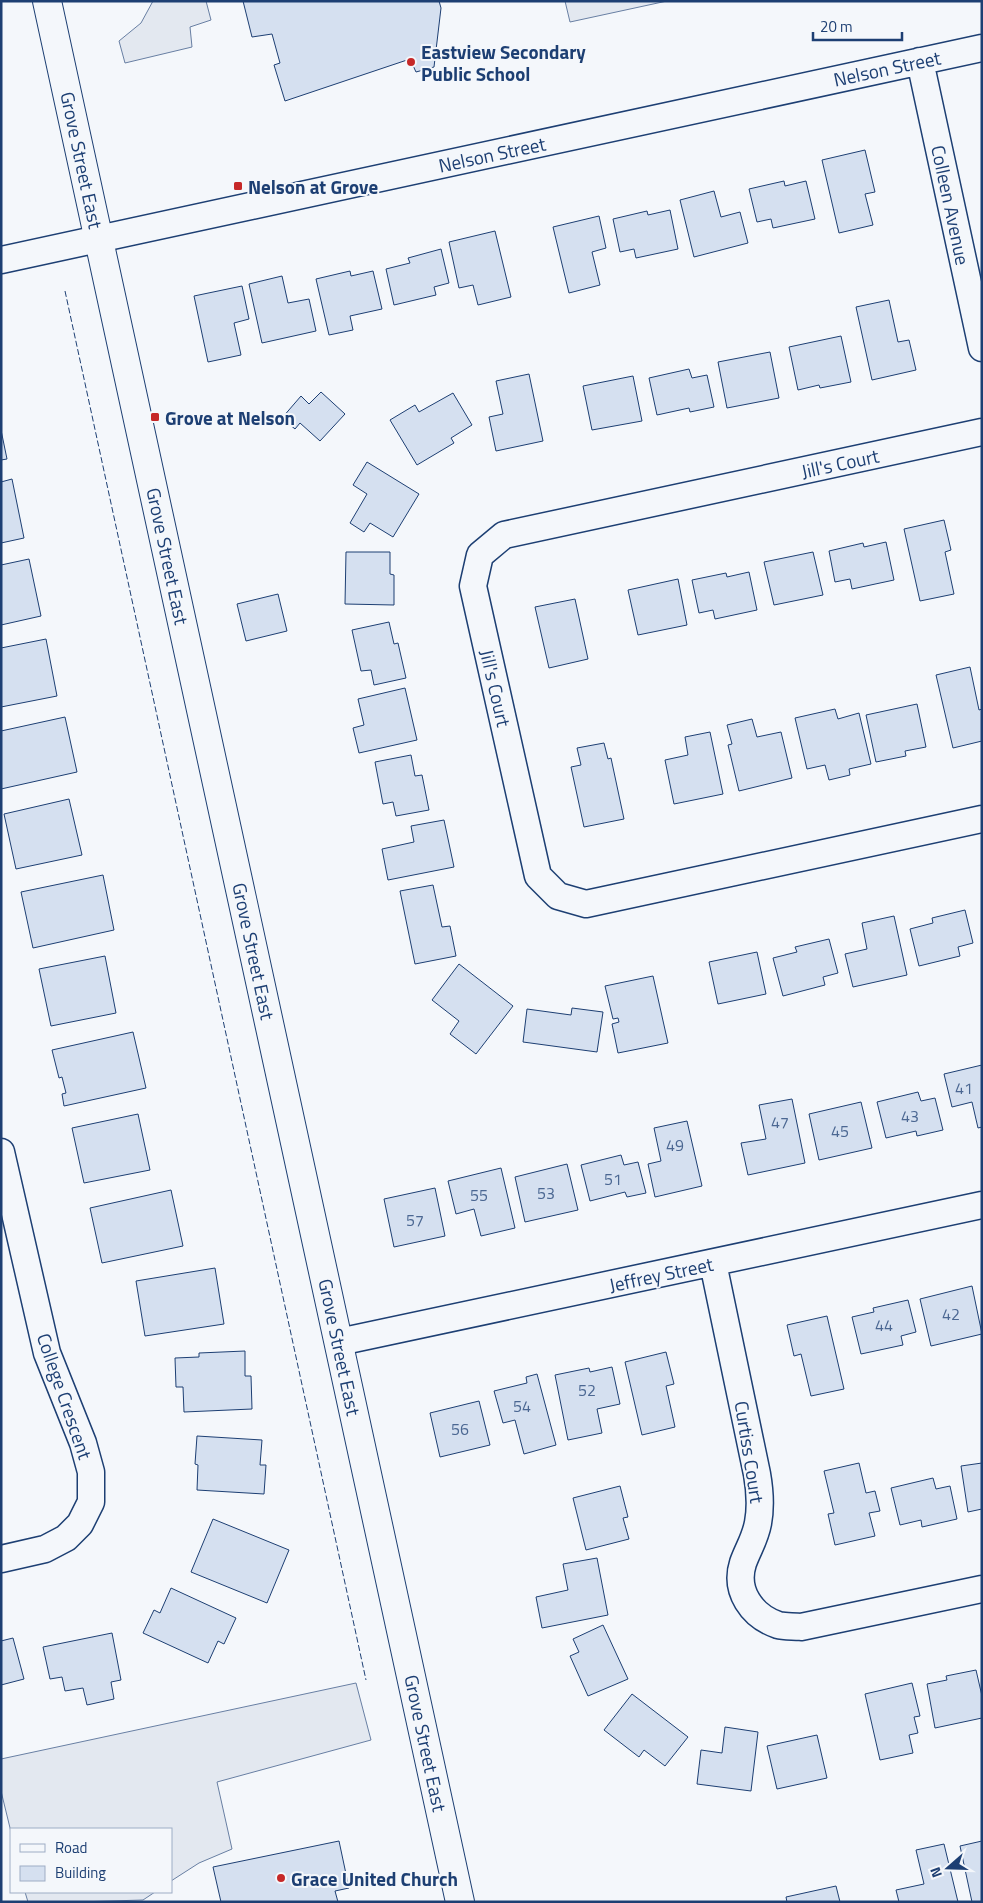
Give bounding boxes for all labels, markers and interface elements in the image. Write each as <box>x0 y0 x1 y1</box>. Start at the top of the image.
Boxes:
scale bar <box>813 10 902 42</box>
text: 20 m <box>820 15 853 38</box>
place label: Eastview Secondary Public School <box>421 37 586 88</box>
street label: Nelson Street <box>831 42 944 94</box>
marker: Eastview Secondary Public School <box>405 56 417 68</box>
street label: Grove Street East <box>53 89 111 232</box>
street label: Nelson Street <box>436 128 549 180</box>
street label: Colleen Avenue <box>924 142 978 268</box>
place label: Nelson at Grove <box>248 172 378 201</box>
marker: Nelson at Grove <box>232 180 244 192</box>
place label: Grove at Nelson <box>165 403 295 432</box>
marker: Grove at Nelson <box>149 411 161 423</box>
street label: Jill's Court <box>798 441 882 485</box>
street label: Grove Street East <box>139 485 197 628</box>
street label: Jill's Court <box>473 646 519 730</box>
street label: Grove Street East <box>225 880 283 1023</box>
house number: 41 <box>955 1076 973 1100</box>
house number: 43 <box>901 1104 919 1128</box>
house number: 47 <box>771 1110 789 1134</box>
house number: 45 <box>831 1119 849 1143</box>
house number: 49 <box>666 1133 684 1157</box>
house number: 51 <box>604 1167 622 1191</box>
house number: 53 <box>537 1181 555 1205</box>
house number: 55 <box>470 1183 488 1207</box>
house number: 57 <box>406 1208 424 1232</box>
street label: Jeffrey Street <box>606 1249 716 1299</box>
street label: Grove Street East <box>311 1276 369 1419</box>
house number: 42 <box>942 1302 960 1326</box>
house number: 44 <box>875 1313 893 1337</box>
street label: College Crescent <box>30 1329 100 1463</box>
house number: 52 <box>578 1378 596 1402</box>
house number: 54 <box>513 1394 531 1418</box>
street label: Curtiss Court <box>728 1399 772 1505</box>
house number: 56 <box>451 1417 469 1441</box>
street label: Grove Street East <box>397 1672 455 1815</box>
legend <box>10 1828 172 1893</box>
text: Road <box>55 1836 87 1859</box>
north arrow <box>923 1843 973 1893</box>
text: Building <box>55 1861 106 1884</box>
place label: Grace United Church <box>291 1864 458 1893</box>
text: N <box>924 1864 947 1881</box>
marker: Grace United Church <box>275 1872 287 1884</box>

